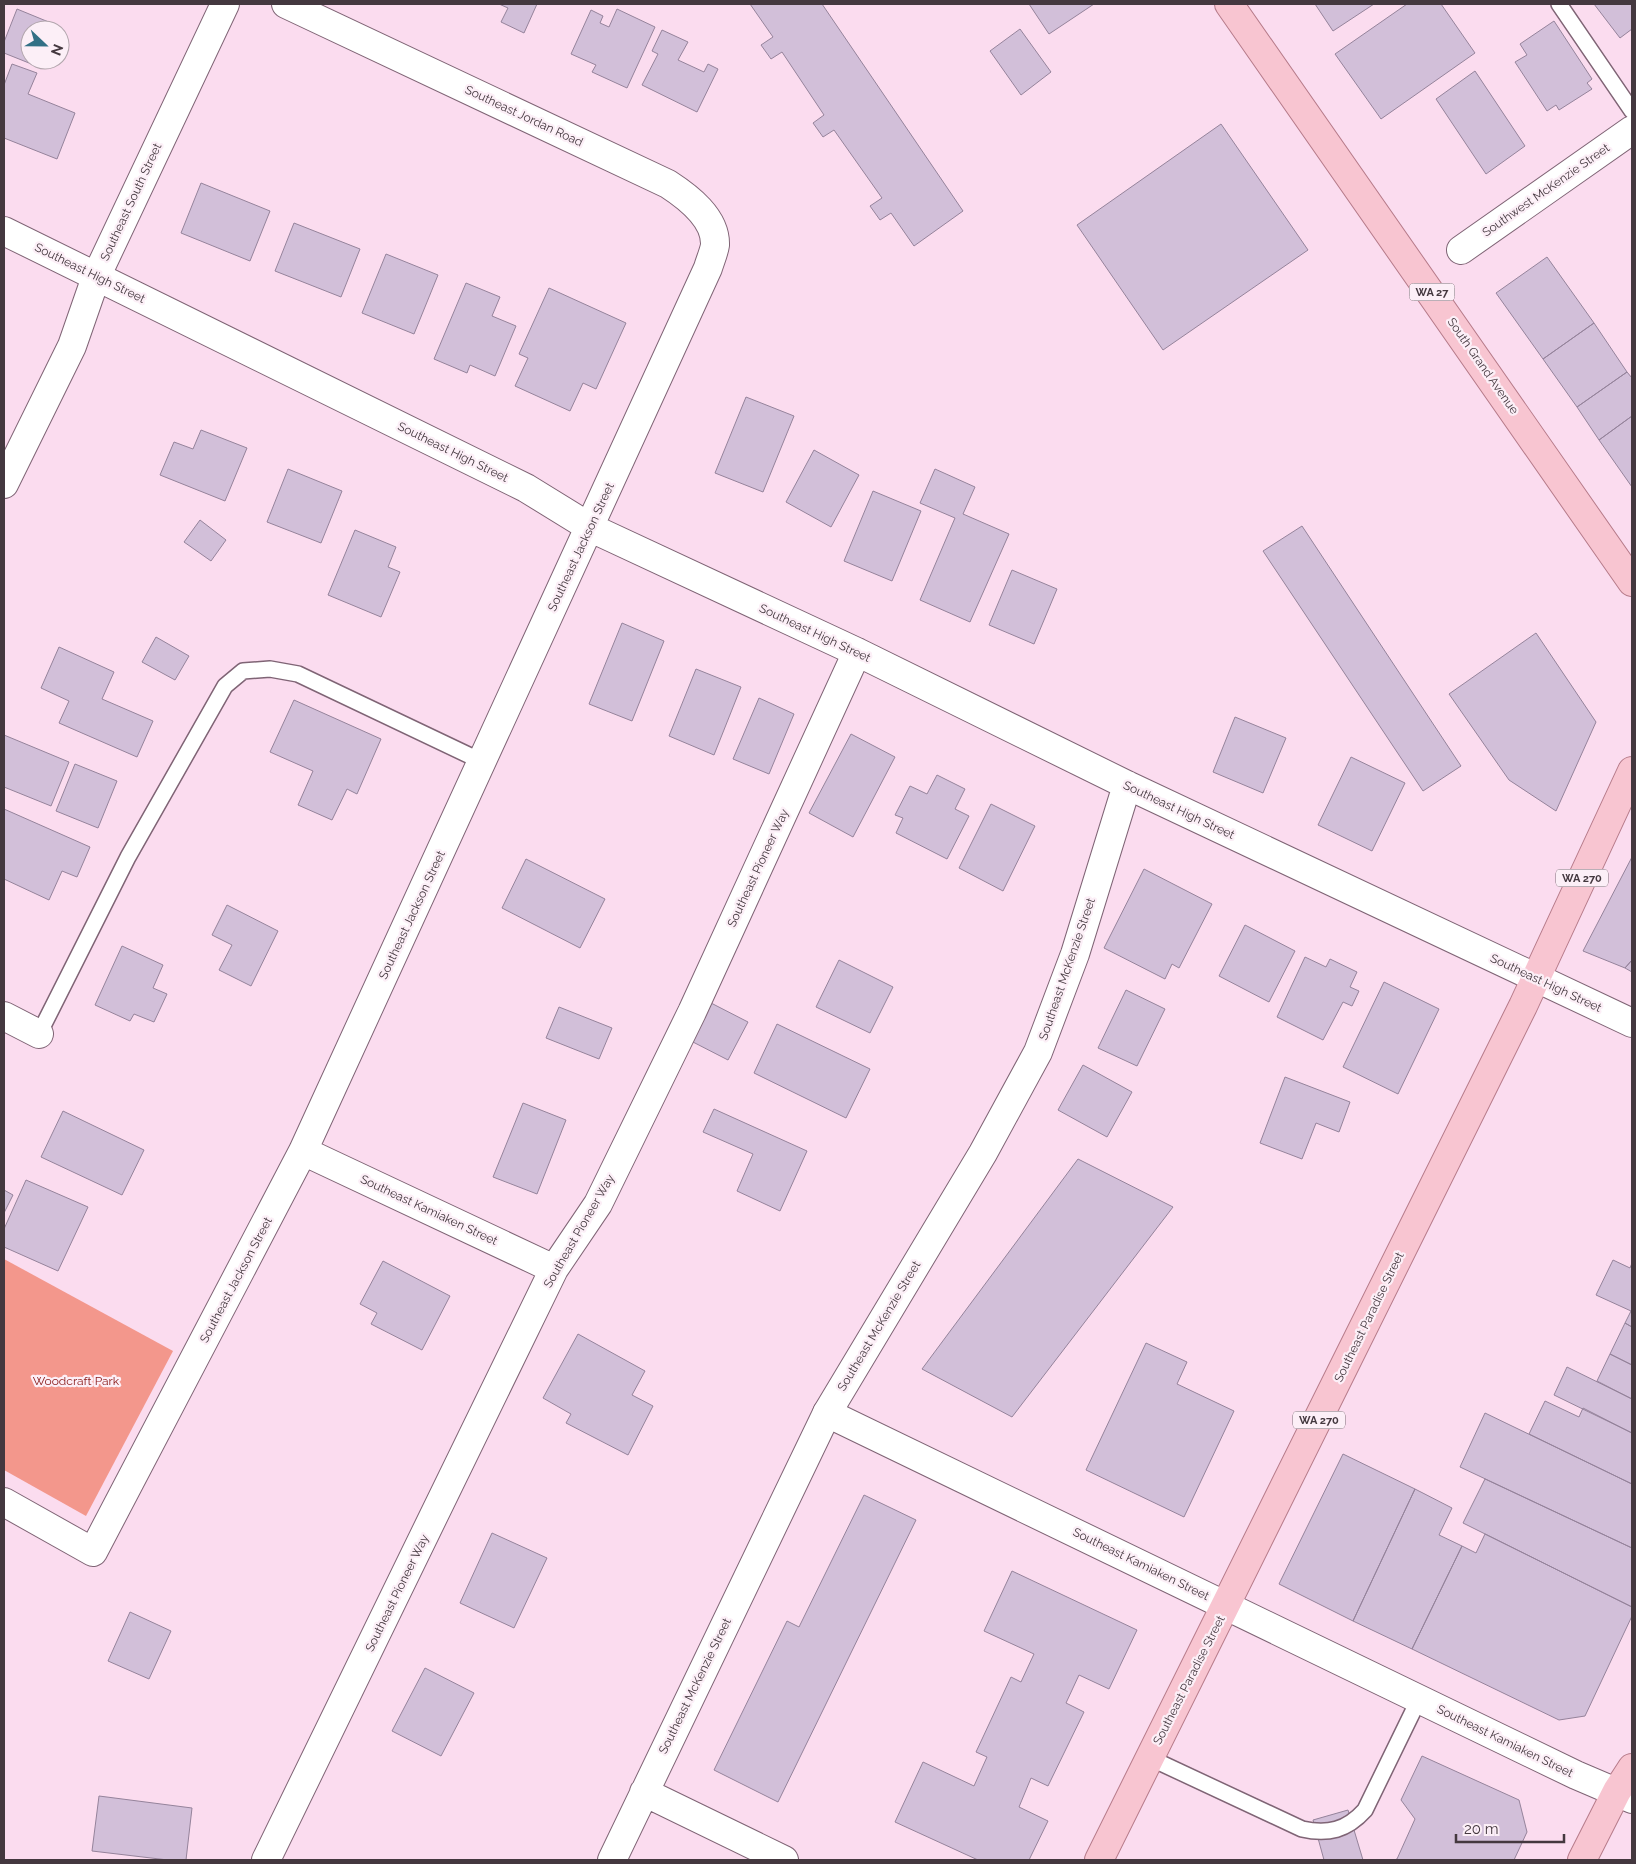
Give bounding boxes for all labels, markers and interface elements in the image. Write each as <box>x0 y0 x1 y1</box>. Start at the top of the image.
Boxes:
north arrow <box>20 20 70 70</box>
text: N <box>48 42 66 58</box>
street label: Southeast Jordan Road <box>463 83 585 149</box>
street label: Southeast South Street <box>98 141 164 263</box>
street label: Southwest McKenzie Street <box>1480 141 1612 239</box>
street label: Southeast High Street <box>32 240 148 306</box>
road number: WA 27 <box>1410 284 1454 300</box>
street label: South Grand Avenue <box>1445 315 1521 417</box>
street label: Southeast High Street <box>395 419 511 485</box>
street label: Southeast Jackson Street <box>545 481 617 613</box>
street label: Southeast High Street <box>757 601 873 665</box>
street label: Southeast High Street <box>1121 778 1237 842</box>
street label: Southeast Pioneer Way <box>724 806 792 929</box>
street label: Southeast Jackson Street <box>376 849 448 981</box>
road number: WA 270 <box>1556 870 1608 886</box>
street label: Southeast McKenzie Street <box>1036 896 1098 1042</box>
street label: Southeast High Street <box>1488 951 1604 1015</box>
street label: Southeast Pioneer Way <box>541 1171 617 1290</box>
street label: Southeast Kamiaken Street <box>358 1172 500 1248</box>
street label: Southeast Jackson Street <box>197 1215 275 1345</box>
street label: Southeast Paradise Street <box>1331 1250 1407 1384</box>
street label: Southeast McKenzie Street <box>835 1258 923 1394</box>
park label: Woodcraft Park <box>33 1374 120 1388</box>
road number: WA 270 <box>1293 1412 1345 1428</box>
street label: Southeast Kamiaken Street <box>1071 1525 1211 1603</box>
street label: Southeast Pioneer Way <box>363 1532 432 1654</box>
street label: Southeast Paradise Street <box>1150 1613 1228 1747</box>
street label: Southeast McKenzie Street <box>656 1616 734 1756</box>
street label: Southeast Kamiaken Street <box>1435 1702 1575 1780</box>
scale bar <box>1456 1812 1564 1844</box>
text: 20 m <box>1464 1820 1499 1838</box>

